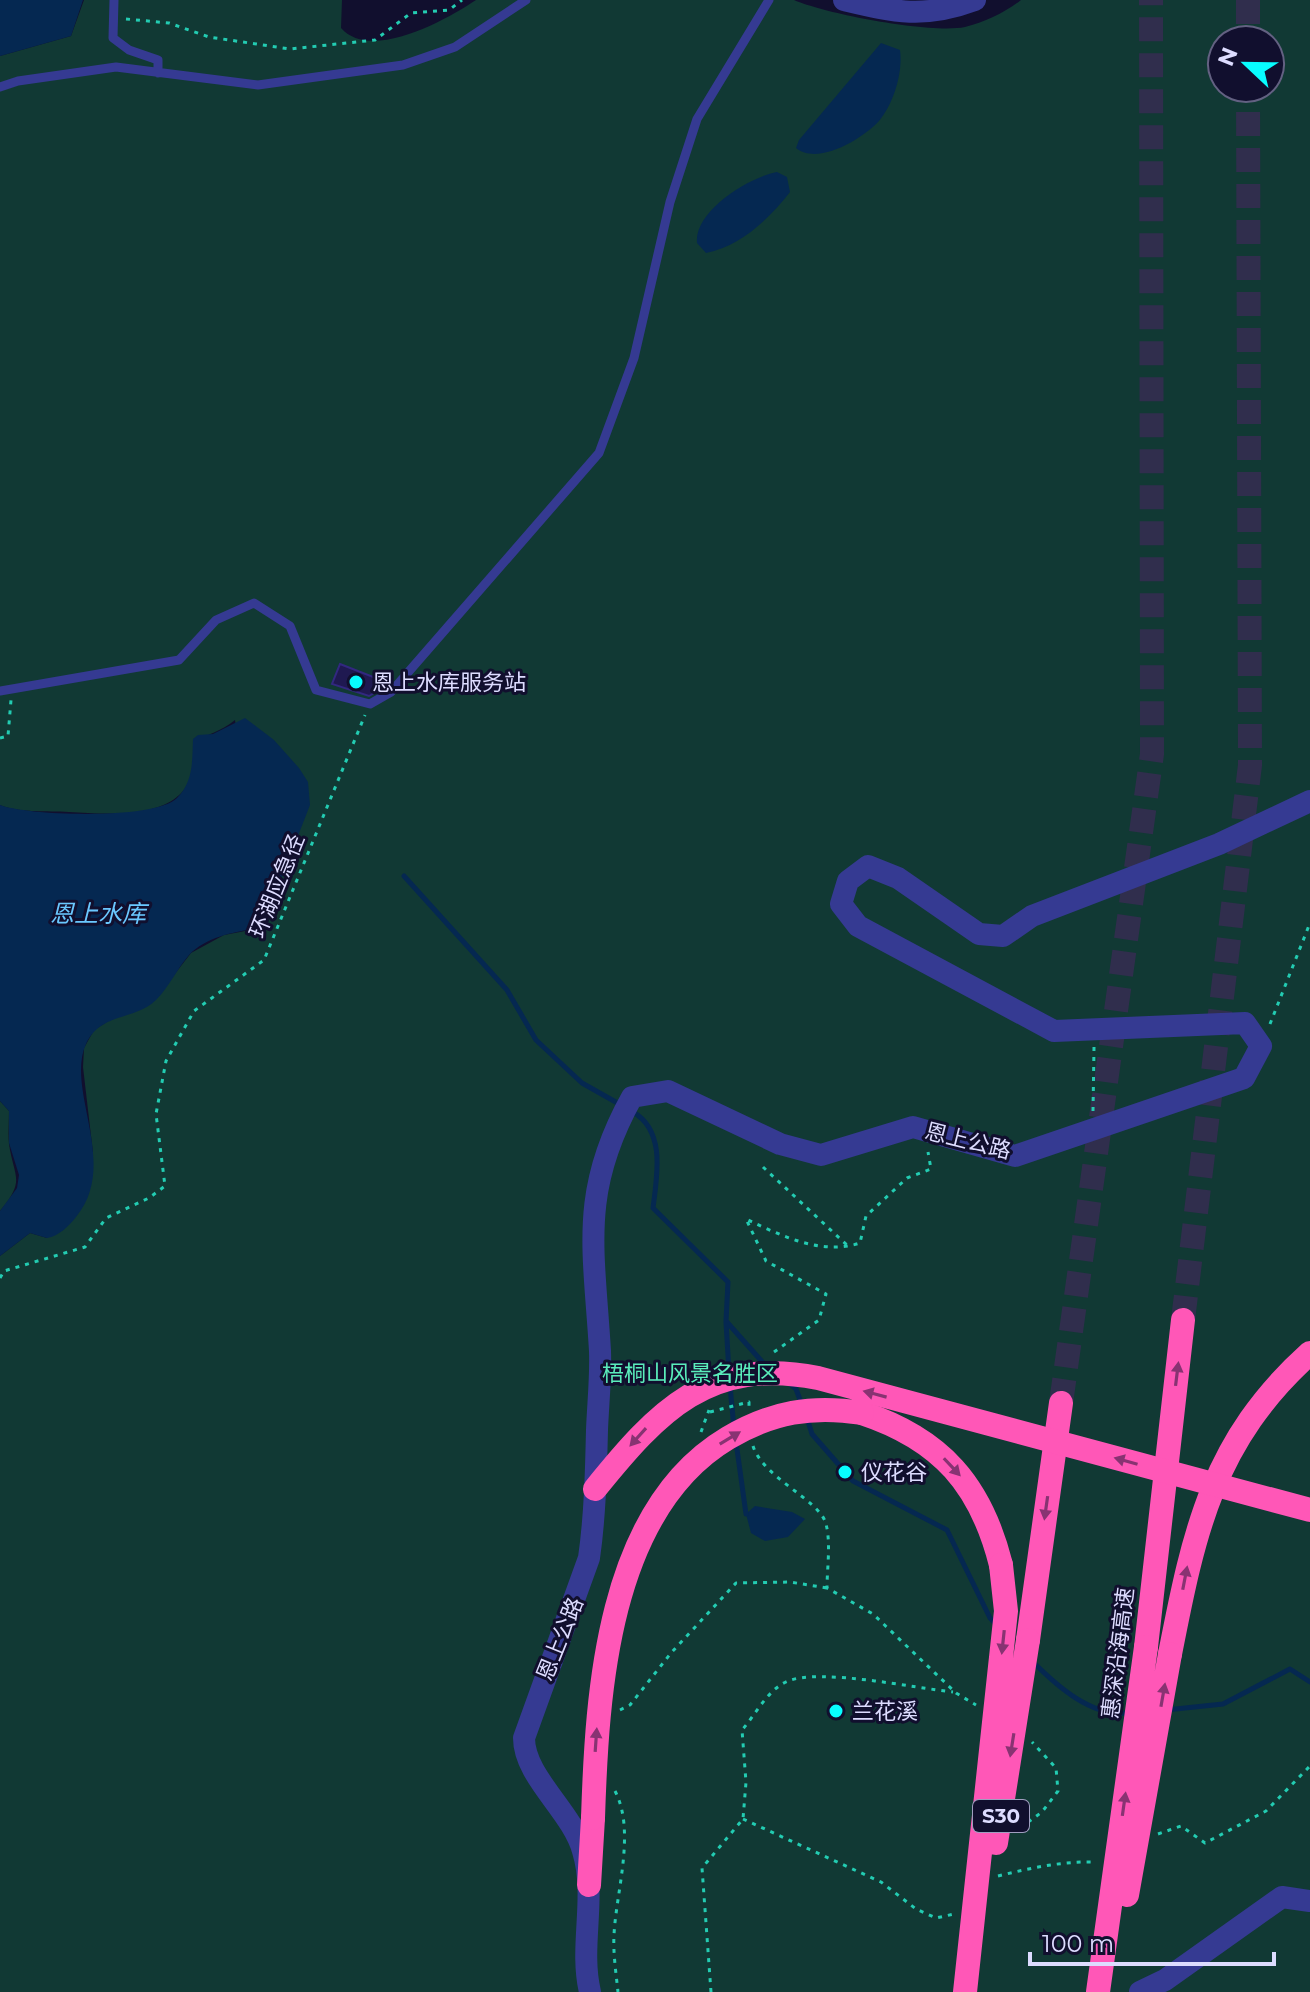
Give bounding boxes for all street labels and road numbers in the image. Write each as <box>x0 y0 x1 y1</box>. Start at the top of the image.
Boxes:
street label: 环湖应急径 <box>244 830 310 942</box>
street label: 恩上公路 <box>922 1117 1014 1165</box>
street label: 惠深沿海高速 <box>1097 1586 1139 1720</box>
street label: 恩上公路 <box>531 1593 589 1685</box>
road number: S30 <box>973 1800 1029 1832</box>

